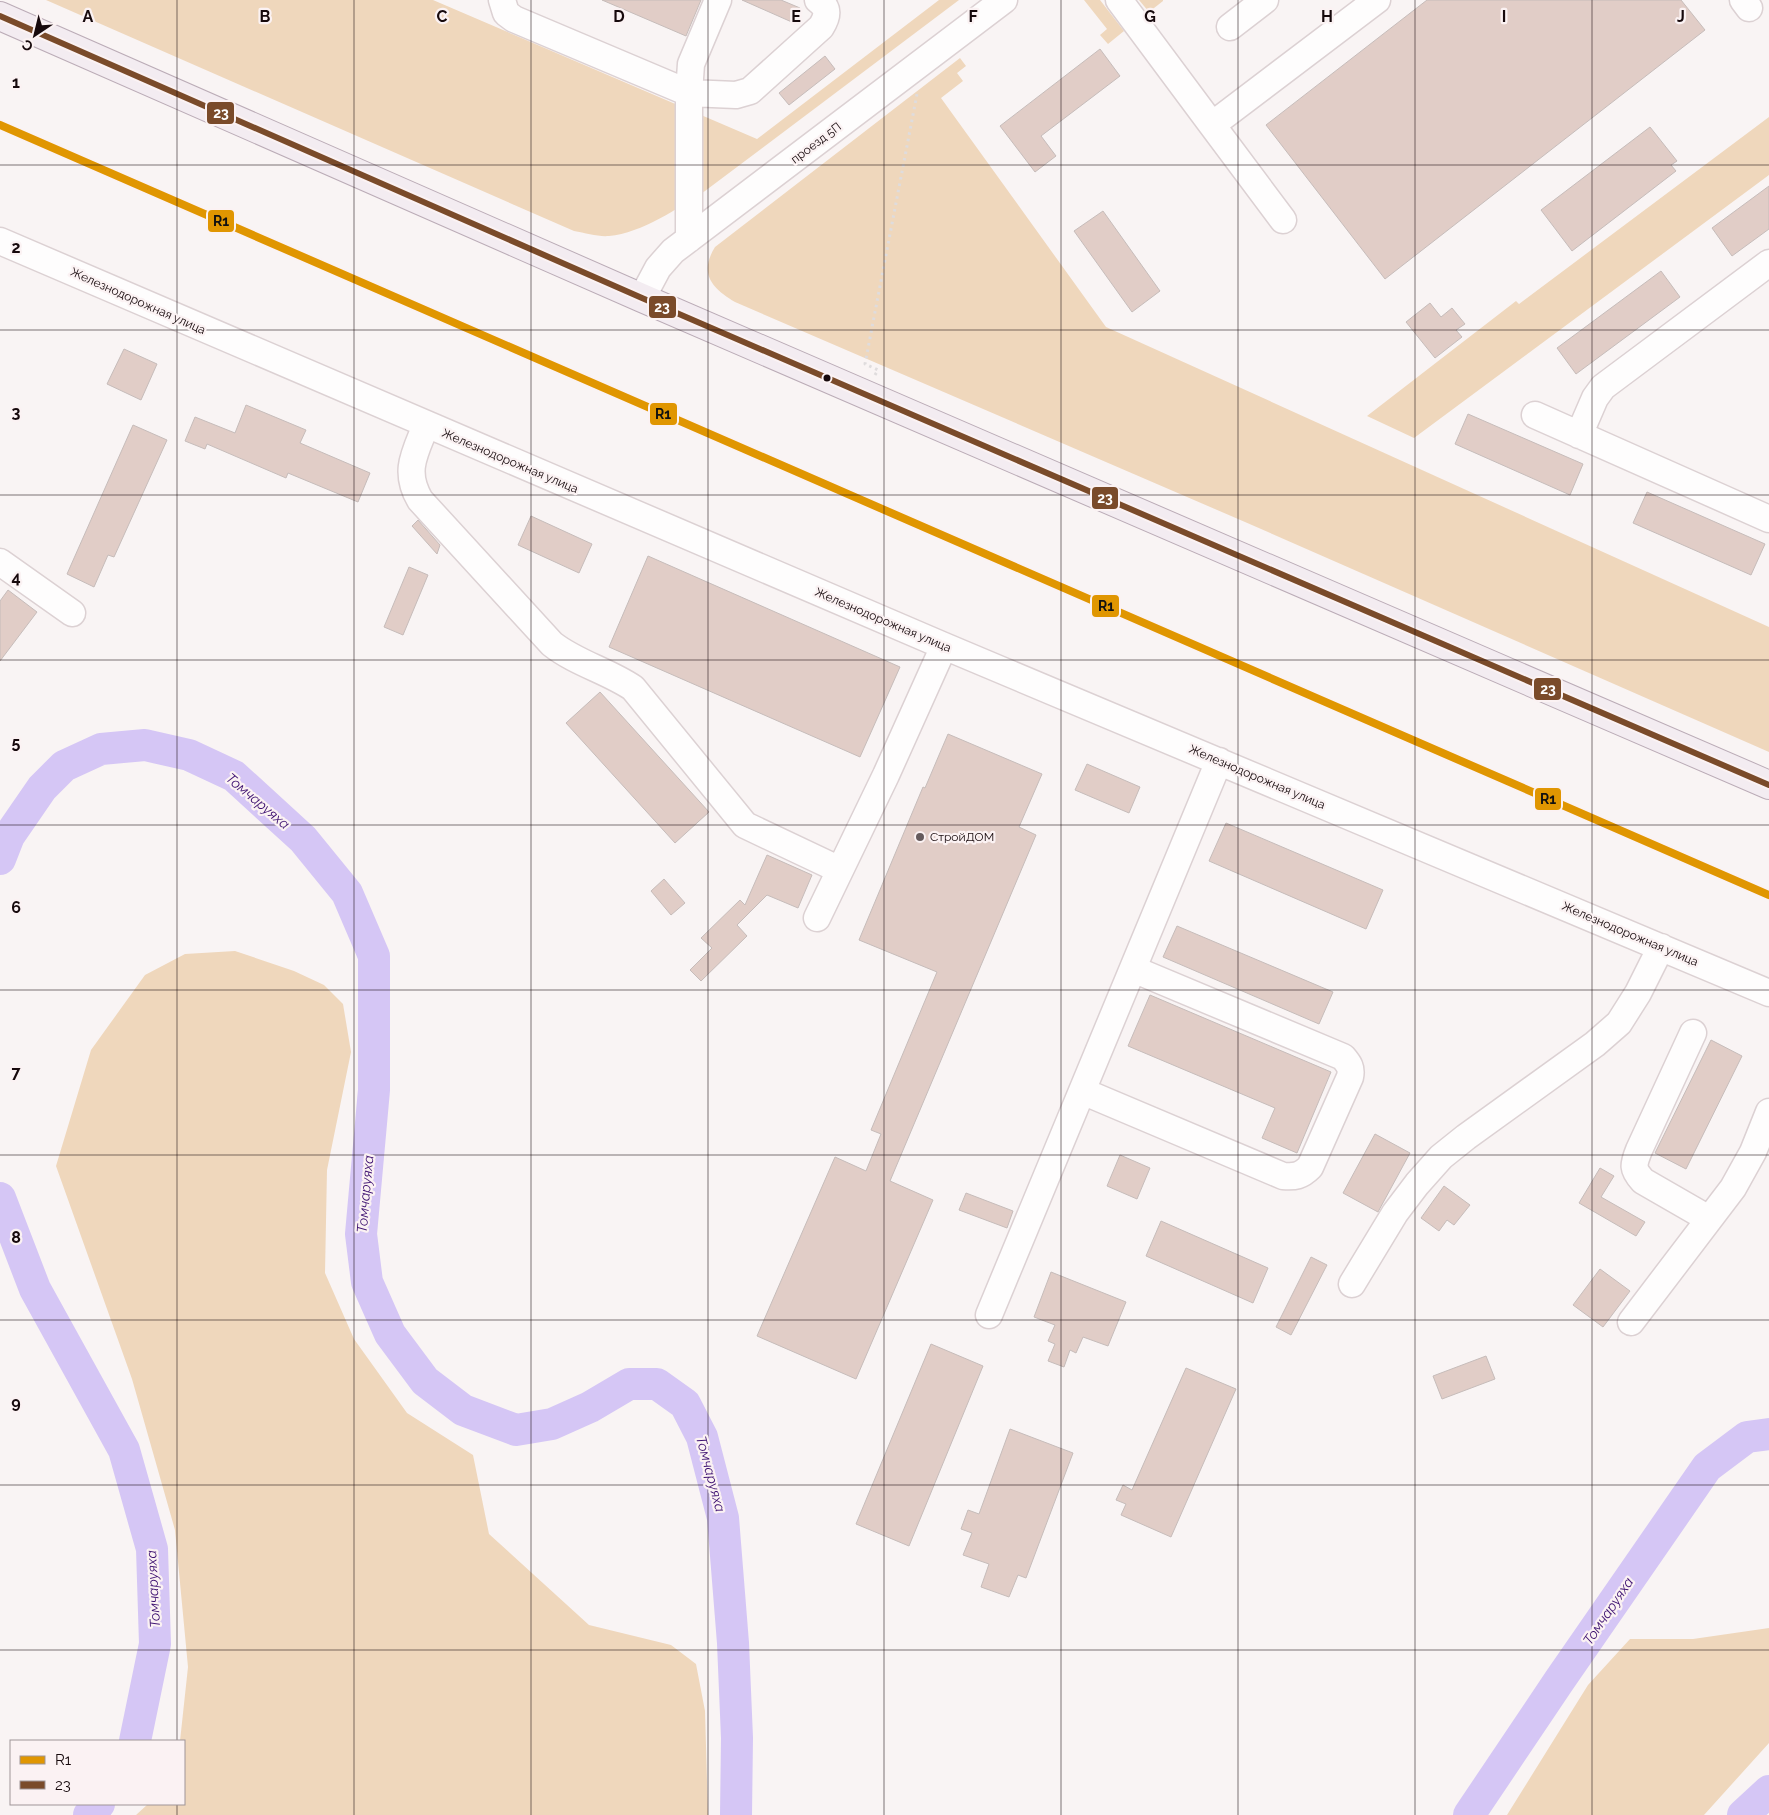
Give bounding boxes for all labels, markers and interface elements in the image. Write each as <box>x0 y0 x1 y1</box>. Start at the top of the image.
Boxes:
text: A <box>83 7 94 26</box>
text: B <box>260 7 271 26</box>
text: C <box>437 7 448 26</box>
text: D <box>613 7 625 26</box>
text: E <box>791 7 801 26</box>
text: F <box>968 7 978 26</box>
text: G <box>1144 7 1156 26</box>
text: H <box>1321 7 1333 26</box>
text: I <box>1502 7 1506 26</box>
text: J <box>1677 7 1685 26</box>
north arrow <box>10 10 60 60</box>
text: С <box>19 36 36 55</box>
text: 1 <box>12 73 20 92</box>
line badge: 23 <box>206 101 235 125</box>
text: 23 <box>213 105 229 121</box>
street label: проезд 5П <box>788 120 844 166</box>
line badge: R1 <box>207 209 235 233</box>
text: R1 <box>213 213 229 229</box>
text: 2 <box>11 238 21 257</box>
street label: Железнодорожная улица <box>68 265 208 337</box>
line badge: 23 <box>648 295 677 319</box>
text: 23 <box>654 299 670 315</box>
unlabelled marker <box>822 373 832 383</box>
line badge: R1 <box>649 402 678 426</box>
text: 3 <box>12 403 21 422</box>
text: R1 <box>655 406 671 422</box>
street label: Железнодорожная улица <box>440 426 580 496</box>
line badge: 23 <box>1091 486 1119 510</box>
text: 23 <box>1097 490 1113 506</box>
text: 4 <box>11 568 21 587</box>
street label: Железнодорожная улица <box>813 585 953 655</box>
line badge: R1 <box>1091 594 1120 618</box>
text: R1 <box>1098 598 1114 614</box>
line badge: 23 <box>1533 677 1562 701</box>
text: 23 <box>1540 681 1556 697</box>
text: 5 <box>12 733 21 752</box>
street label: Железнодорожная улица <box>1187 742 1327 812</box>
water label: Томчаруяха <box>223 770 293 832</box>
line badge: R1 <box>1534 787 1562 811</box>
text: R1 <box>1540 791 1556 807</box>
place label: СтройДОМ <box>930 830 994 844</box>
marker: СтройДОМ <box>914 831 926 843</box>
text: 6 <box>11 898 21 917</box>
street label: Железнодорожная улица <box>1560 899 1700 969</box>
text: 7 <box>12 1063 21 1082</box>
water label: Томчаруяха <box>354 1155 376 1233</box>
text: 8 <box>11 1228 21 1247</box>
text: 9 <box>11 1393 21 1412</box>
water label: Томчаруяха <box>693 1434 729 1514</box>
water label: Томчаруяха <box>143 1550 163 1628</box>
water label: Томчаруяха <box>1580 1574 1636 1648</box>
legend <box>10 1740 185 1805</box>
text: R1 <box>55 1751 72 1769</box>
text: 23 <box>55 1776 71 1794</box>

